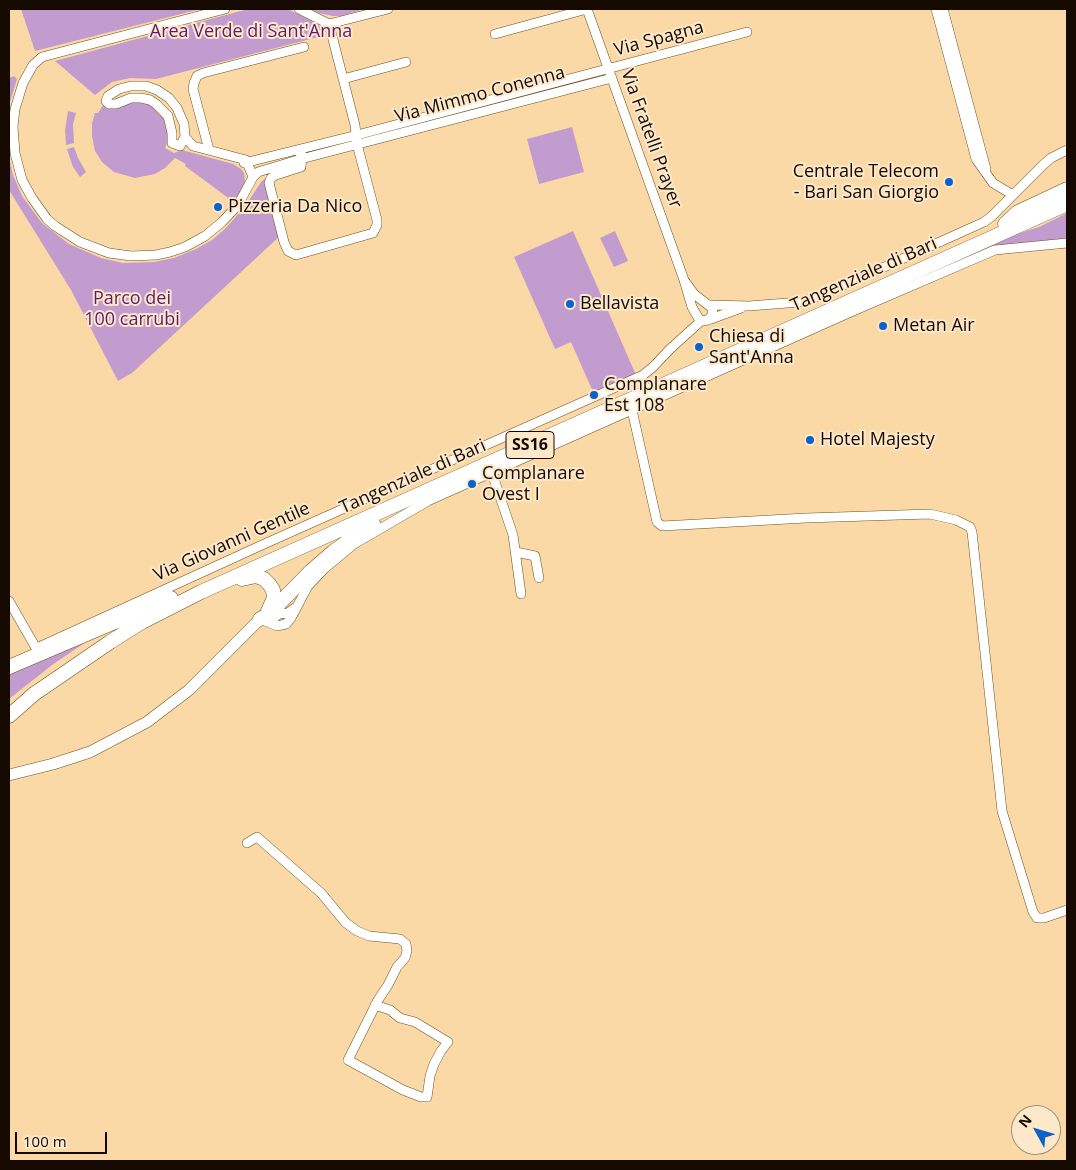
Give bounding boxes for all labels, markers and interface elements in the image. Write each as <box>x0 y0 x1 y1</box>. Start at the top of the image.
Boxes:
street label: Via Spagna <box>612 17 706 61</box>
park label: Area Verde di Sant'Anna <box>150 21 352 43</box>
street label: Via Mimmo Conenna <box>393 62 567 128</box>
street label: Via Fratelli Prayer <box>616 67 686 211</box>
place label: Centrale Telecom - Bari San Giorgio <box>793 161 939 203</box>
marker: Centrale Telecom - Bari San Giorgio <box>943 176 955 188</box>
place label: Pizzeria Da Nico <box>228 196 362 218</box>
marker: Pizzeria Da Nico <box>212 201 224 213</box>
street label: Tangenziale di Bari <box>787 233 941 317</box>
park label: Parco dei 100 carrubi <box>84 288 180 330</box>
place label: Bellavista <box>580 293 659 315</box>
marker: Bellavista <box>564 298 576 310</box>
place label: Metan Air <box>893 315 975 337</box>
marker: Metan Air <box>877 320 889 332</box>
place label: Chiesa di Sant'Anna <box>709 326 794 368</box>
marker: Chiesa di Sant'Anna <box>693 341 705 353</box>
place label: Complanare Est 108 <box>604 374 707 416</box>
marker: Complanare Est 108 <box>588 389 600 401</box>
place label: Hotel Majesty <box>820 429 935 451</box>
road number: SS16 <box>506 432 554 458</box>
marker: Hotel Majesty <box>804 434 816 446</box>
street label: Tangenziale di Bari <box>336 435 490 519</box>
place label: Complanare Ovest I <box>482 463 585 506</box>
marker: Complanare Ovest I <box>466 478 478 490</box>
street label: Via Giovanni Gentile <box>151 498 313 586</box>
north arrow <box>1011 1105 1061 1155</box>
text: N <box>1014 1110 1036 1131</box>
scale bar <box>18 1122 110 1154</box>
text: 100 m <box>23 1131 67 1151</box>

